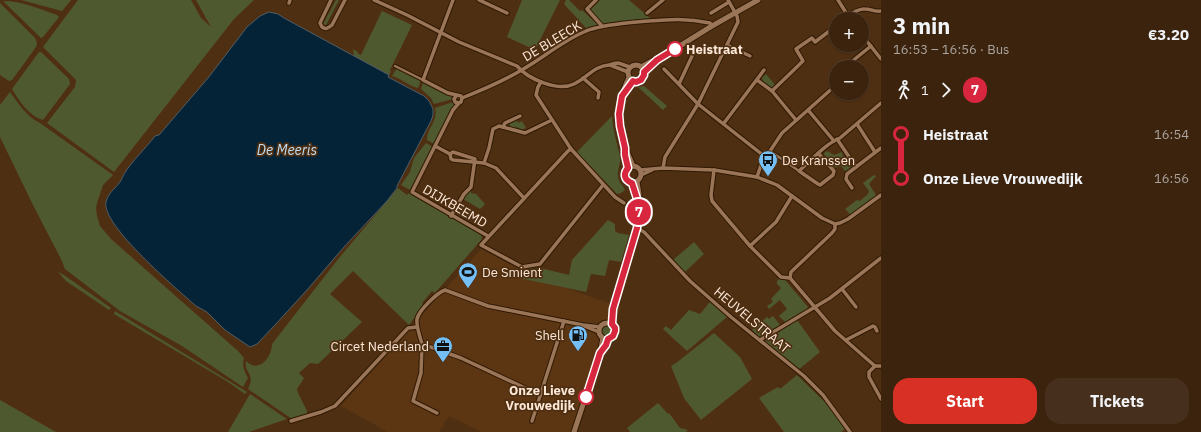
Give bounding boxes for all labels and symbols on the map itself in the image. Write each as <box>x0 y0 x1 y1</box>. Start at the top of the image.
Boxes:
street label: DE BLEECK <box>519 17 585 65</box>
marker: Heistraat <box>667 41 683 57</box>
place label: Heistraat <box>686 41 743 58</box>
water label: De Meeris <box>257 141 318 159</box>
bus stop icon: De Kranssen <box>757 149 779 177</box>
place label: De Kranssen <box>782 152 855 169</box>
street label: DIJKBEEMD <box>420 181 490 231</box>
line badge: 7 <box>626 199 652 225</box>
sports icon: De Smient <box>457 261 479 289</box>
place label: De Smient <box>482 264 542 281</box>
street label: HEUVELSTRAAT <box>710 283 794 357</box>
fuel station icon: Shell <box>567 324 589 352</box>
place label: Shell <box>535 327 564 344</box>
office icon: Circet Nederland <box>432 335 454 363</box>
place label: Circet Nederland <box>331 338 429 355</box>
place label: Onze Lieve Vrouwedijk <box>506 382 575 414</box>
marker: Onze Lieve Vrouwedijk <box>578 389 594 405</box>

